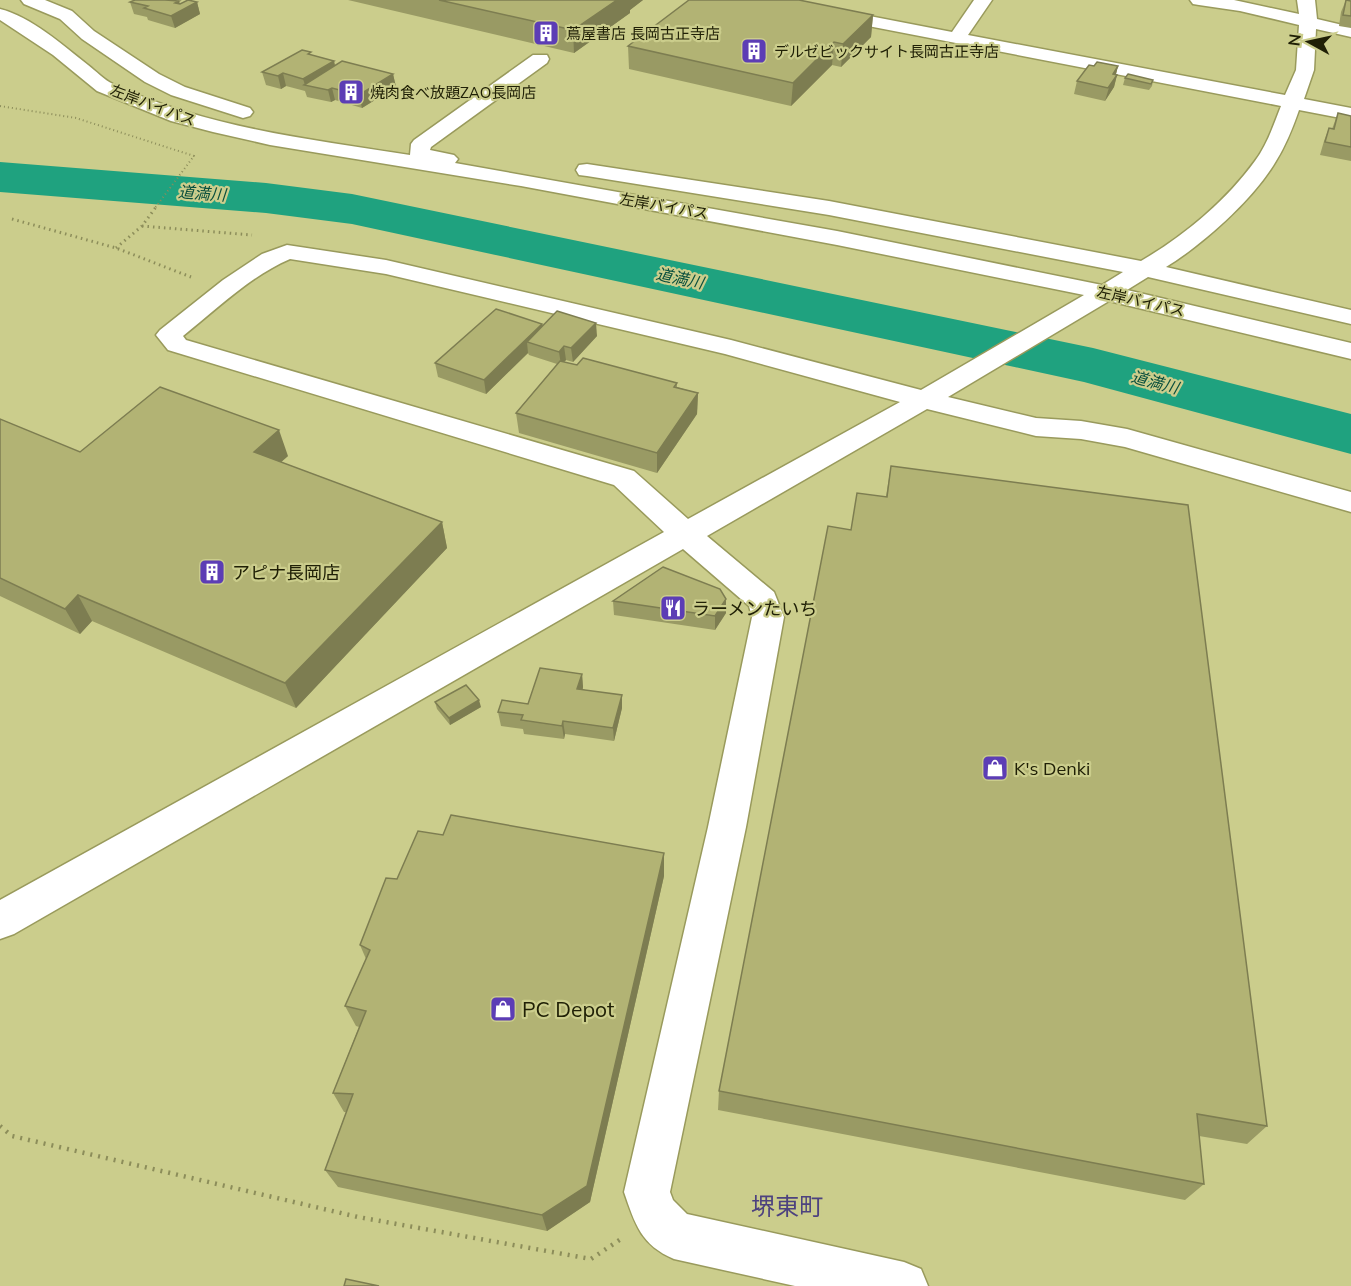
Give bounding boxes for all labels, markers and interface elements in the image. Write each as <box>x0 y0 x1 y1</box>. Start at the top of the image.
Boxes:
north arrow <box>1279 12 1339 72</box>
building icon: 蔦屋書店 長岡古正寺店 <box>531 18 561 48</box>
place label: 蔦屋書店 長岡古正寺店 <box>566 24 720 43</box>
text: N <box>1283 33 1305 47</box>
building icon: デルゼビックサイト長岡古正寺店 <box>739 36 769 66</box>
place label: デルゼビックサイト長岡古正寺店 <box>774 42 999 61</box>
building icon: 焼肉食べ放題ZAO長岡店 <box>336 77 366 107</box>
street label: 左岸バイパス <box>108 80 198 130</box>
place label: 焼肉食べ放題ZAO長岡店 <box>370 83 536 102</box>
water label: 道満川 <box>177 181 229 205</box>
street label: 左岸バイパス <box>618 189 710 223</box>
water label: 道満川 <box>654 263 708 293</box>
street label: 左岸バイパス <box>1095 282 1187 320</box>
water label: 道満川 <box>1129 366 1183 398</box>
building icon: アピナ長岡店 <box>197 557 227 587</box>
place label: アピナ長岡店 <box>232 561 340 584</box>
restaurant icon: ラーメンたいち <box>658 593 688 623</box>
place label: ラーメンたいち <box>692 597 817 620</box>
shop icon: K's Denki <box>980 753 1010 783</box>
place label: K's Denki <box>1014 757 1090 780</box>
shop icon: PC Depot <box>488 994 518 1024</box>
place label: PC Depot <box>522 996 614 1022</box>
district label: 堺東町 <box>751 1191 823 1221</box>

